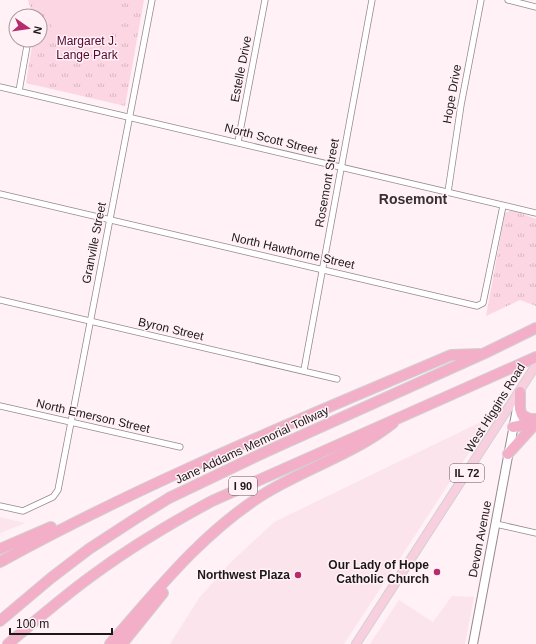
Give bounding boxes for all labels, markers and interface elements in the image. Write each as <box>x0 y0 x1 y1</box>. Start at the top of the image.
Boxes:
north arrow <box>8 8 48 48</box>
text: N <box>31 25 44 36</box>
park label: Margaret J. Lange Park <box>56 34 119 62</box>
street label: Estelle Drive <box>228 34 254 103</box>
street label: Hope Drive <box>440 63 464 125</box>
street label: North Scott Street <box>223 121 320 157</box>
street label: Rosemont Street <box>312 137 342 229</box>
district label: Rosemont <box>379 191 448 207</box>
street label: Granville Street <box>79 200 109 285</box>
street label: North Hawthorne Street <box>230 230 357 272</box>
street label: Byron Street <box>137 315 206 343</box>
street label: West Higgins Road <box>462 361 528 455</box>
street label: North Emerson Street <box>35 396 152 436</box>
street label: Jane Addams Memorial Tollway <box>173 403 331 487</box>
road number: IL 72 <box>450 464 484 482</box>
road number: I 90 <box>229 477 257 495</box>
street label: Devon Avenue <box>466 499 494 579</box>
place label: Our Lady of Hope Catholic Church <box>328 558 429 586</box>
marker: Our Lady of Hope Catholic Church <box>432 567 442 577</box>
place label: Northwest Plaza <box>197 568 290 582</box>
marker: Northwest Plaza <box>293 570 303 580</box>
scale bar <box>10 610 112 636</box>
text: 100 m <box>16 617 49 631</box>

